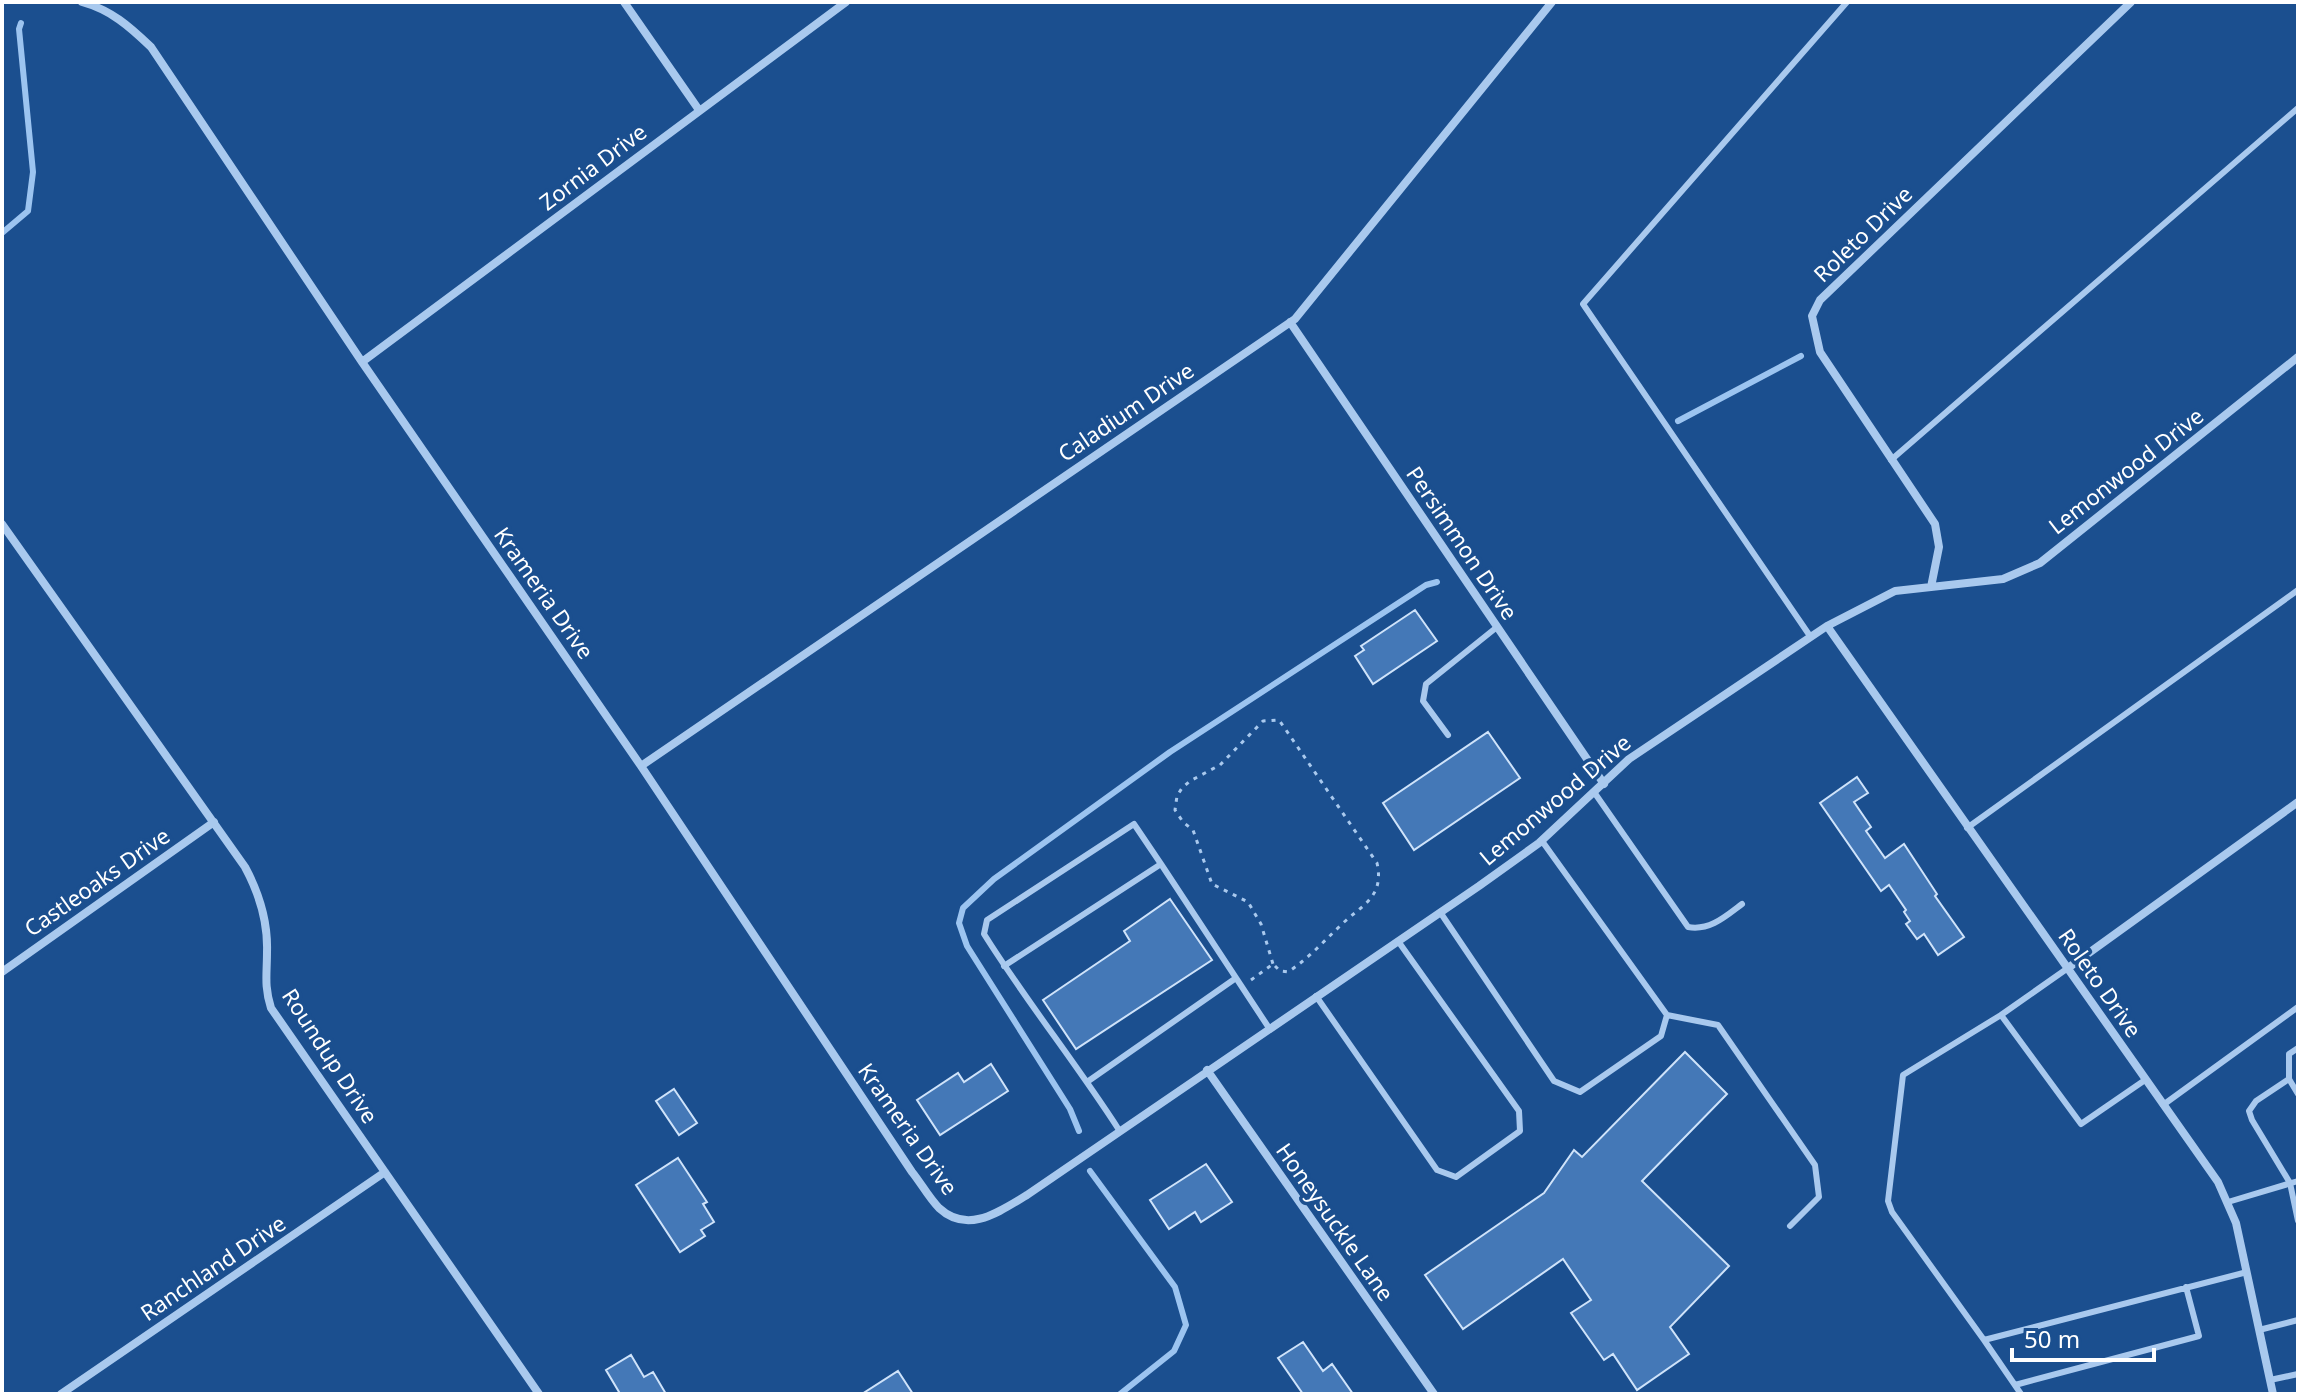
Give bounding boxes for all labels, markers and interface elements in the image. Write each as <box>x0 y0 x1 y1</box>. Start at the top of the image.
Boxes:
street label: Zornia Drive <box>533 116 652 216</box>
street label: Roleto Drive <box>1806 179 1918 288</box>
street label: Caladium Drive <box>1052 355 1199 468</box>
street label: Lemonwood Drive <box>2042 400 2209 540</box>
street label: Persimmon Drive <box>1400 460 1525 625</box>
street label: Krameria Drive <box>488 520 602 664</box>
street label: Lemonwood Drive <box>1472 727 1636 871</box>
street label: Castleoaks Drive <box>18 820 175 942</box>
street label: Roleto Drive <box>2052 922 2149 1043</box>
street label: Roundup Drive <box>276 982 386 1129</box>
street label: Krameria Drive <box>852 1056 966 1200</box>
street label: Honeysuckle Lane <box>1270 1136 1402 1306</box>
street label: Ranchland Drive <box>134 1207 291 1327</box>
scale bar <box>2012 1312 2154 1362</box>
text: 50 m <box>2024 1322 2080 1355</box>

